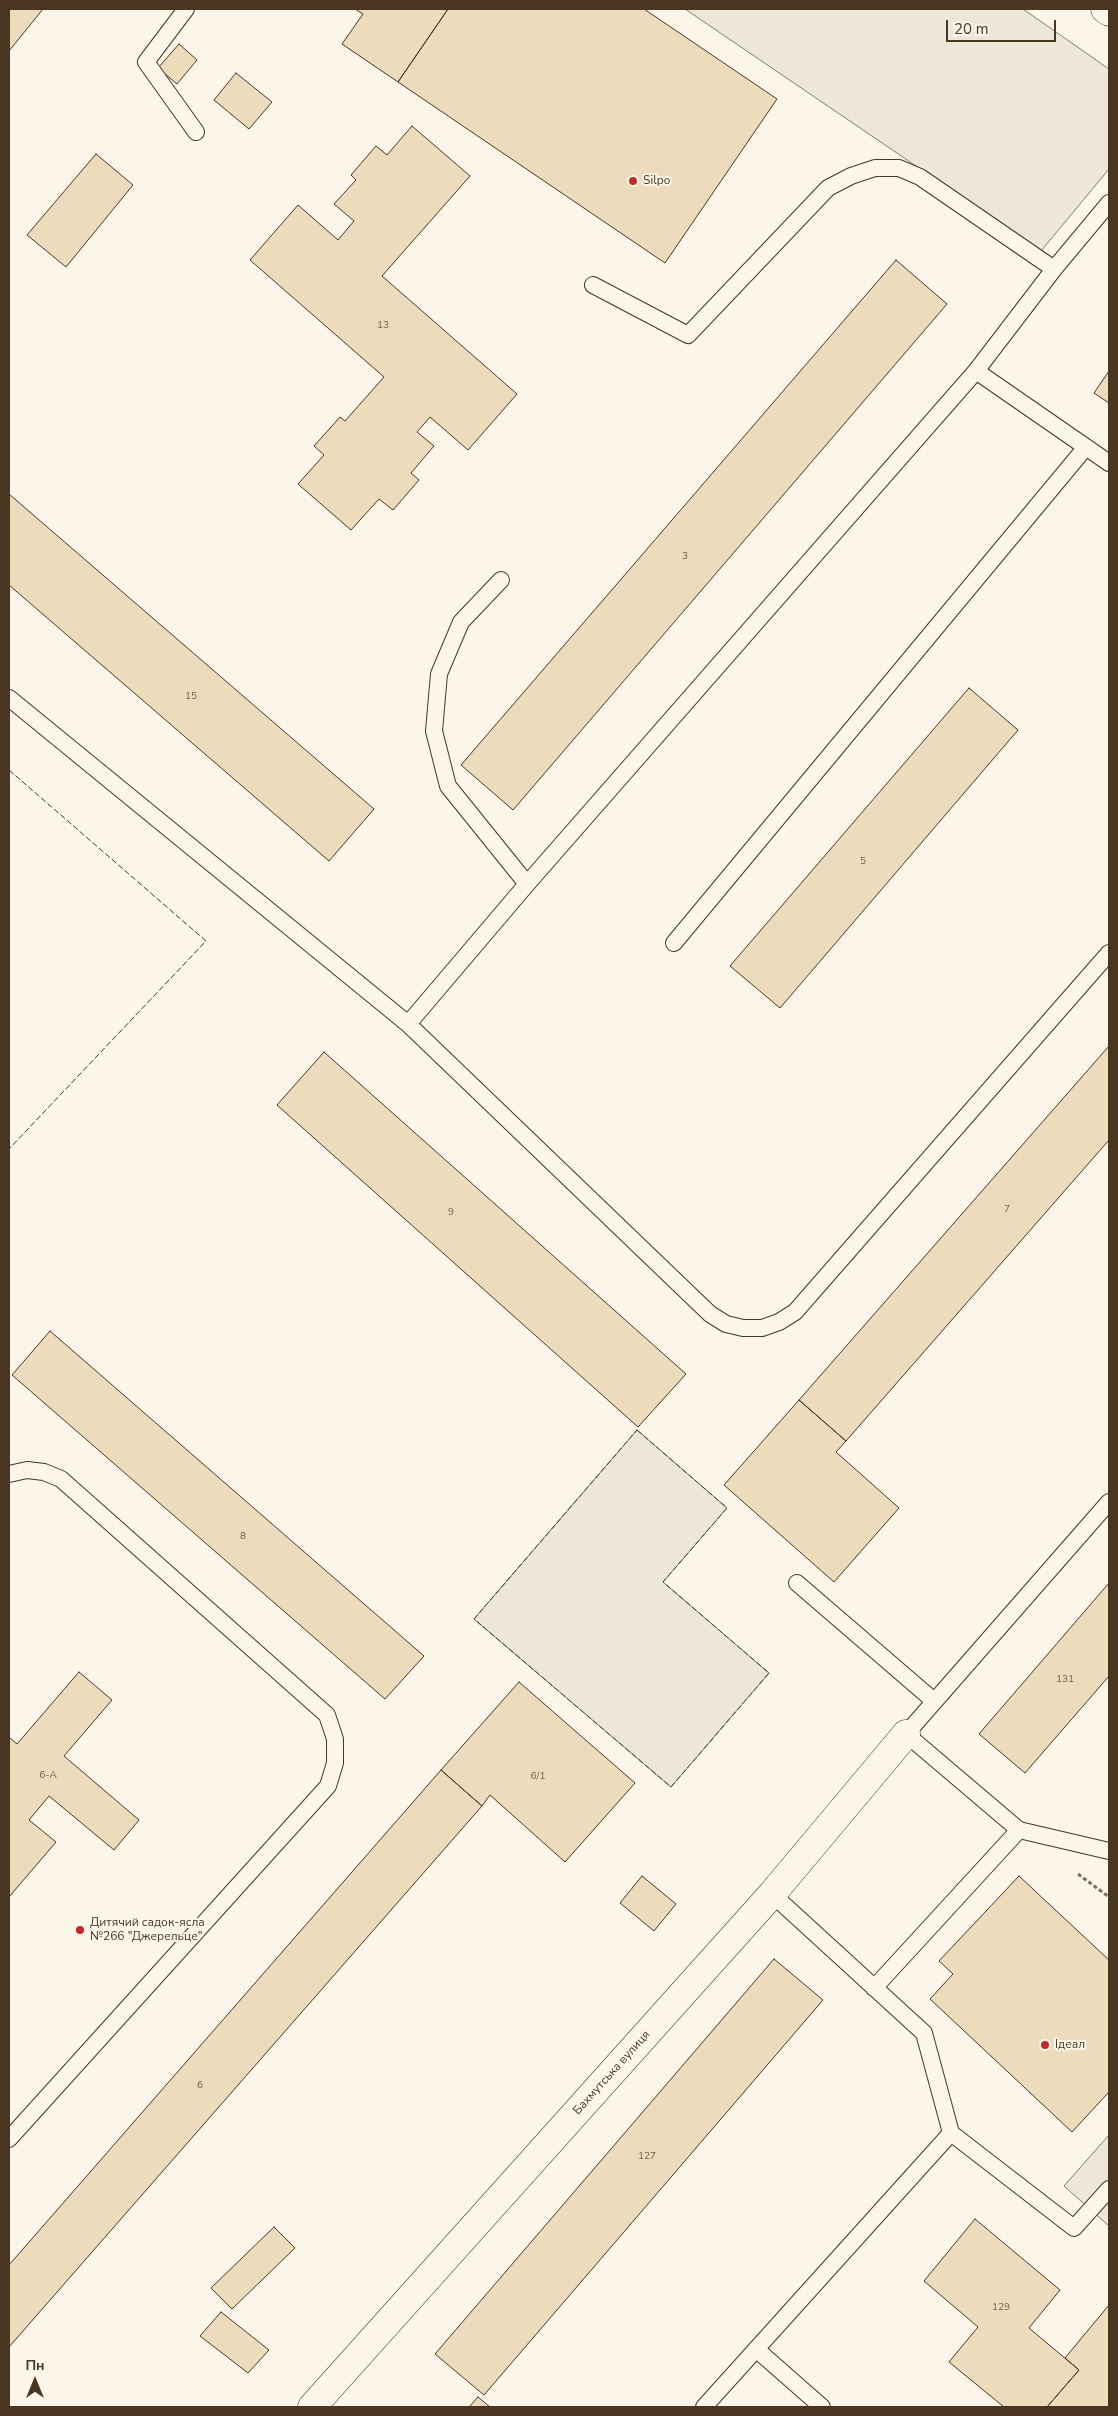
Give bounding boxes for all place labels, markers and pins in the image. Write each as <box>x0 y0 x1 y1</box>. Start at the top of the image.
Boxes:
place label: Silpo <box>643 174 670 188</box>
marker: Silpo <box>627 175 639 187</box>
place label: Дитячий садок-ясла №266 "Джерельце" <box>90 1916 205 1944</box>
marker: Дитячий садок-ясла №266 "Джерельце" <box>74 1924 86 1936</box>
place label: Ідеал <box>1055 2038 1085 2052</box>
marker: Ідеал <box>1039 2039 1051 2051</box>

